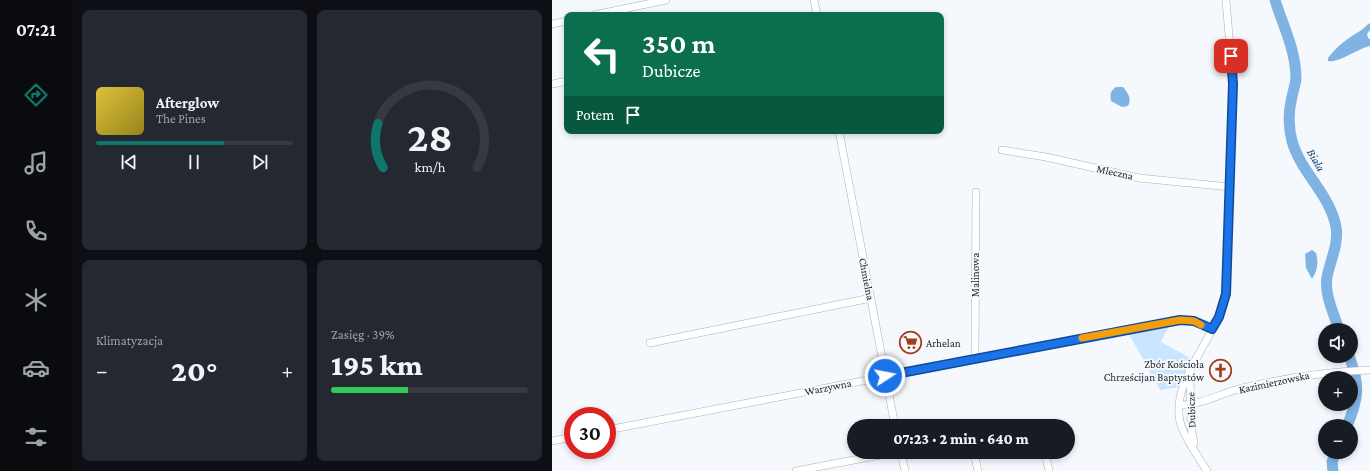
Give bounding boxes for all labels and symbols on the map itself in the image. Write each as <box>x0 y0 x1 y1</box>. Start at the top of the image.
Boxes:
pin <box>1214 39 1248 73</box>
water label: Biała <box>1304 146 1328 174</box>
street label: Mleczna <box>1096 162 1134 182</box>
street label: Malinowa <box>969 253 981 297</box>
street label: Chmielna <box>857 257 877 301</box>
supermarket icon: Arhelan <box>898 330 924 356</box>
place label: Arhelan <box>926 337 961 349</box>
position arrow <box>864 355 906 397</box>
church icon: Zbór Kościoła Chrześcijan Baptystów <box>1207 357 1233 383</box>
place label: Zbór Kościoła Chrześcijan Baptystów <box>1104 358 1205 384</box>
street label: Kazimierzowska <box>1238 369 1310 395</box>
street label: Warzywna <box>804 377 853 398</box>
street label: Dubicze <box>1184 392 1198 428</box>
speed limit sign: 30 <box>564 407 616 459</box>

